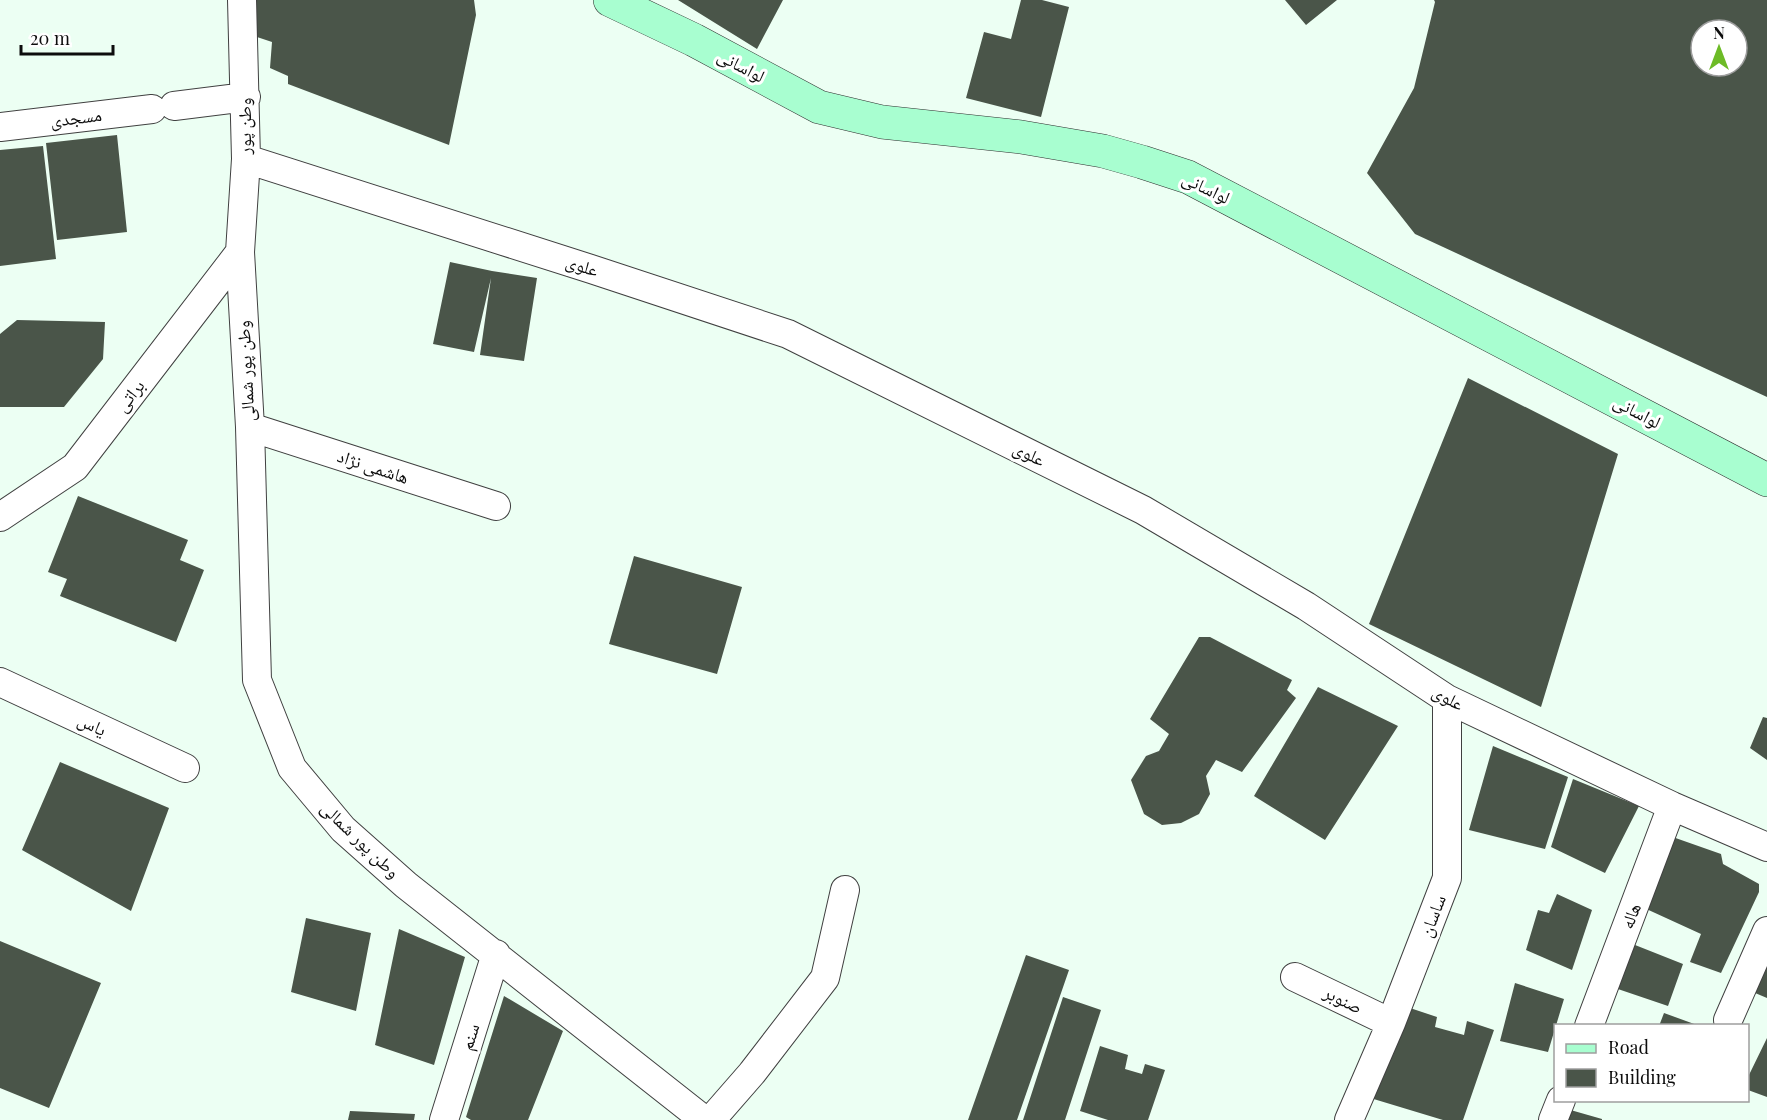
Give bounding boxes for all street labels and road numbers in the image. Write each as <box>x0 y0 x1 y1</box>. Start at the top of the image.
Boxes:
street label: لواسانی <box>714 43 769 88</box>
street label: وطن پور <box>232 98 256 155</box>
street label: مسجدی <box>49 102 103 132</box>
street label: لواسانی <box>1179 165 1234 209</box>
street label: علوی <box>563 249 602 282</box>
street label: وطن پور شمالی <box>230 320 260 422</box>
street label: براتی <box>109 374 149 417</box>
street label: لواسانی <box>1610 389 1665 434</box>
street label: علوی <box>1009 435 1050 471</box>
street label: هاشمی نژاد <box>335 443 412 489</box>
street label: علوی <box>1428 679 1469 716</box>
street label: یاس <box>74 707 111 741</box>
street label: وطن پور شمالی <box>316 795 405 883</box>
street label: ساسان <box>1413 891 1451 940</box>
street label: هاله <box>1614 899 1646 932</box>
street label: صنوبر <box>1319 979 1367 1019</box>
street label: سنم <box>454 1020 485 1053</box>

